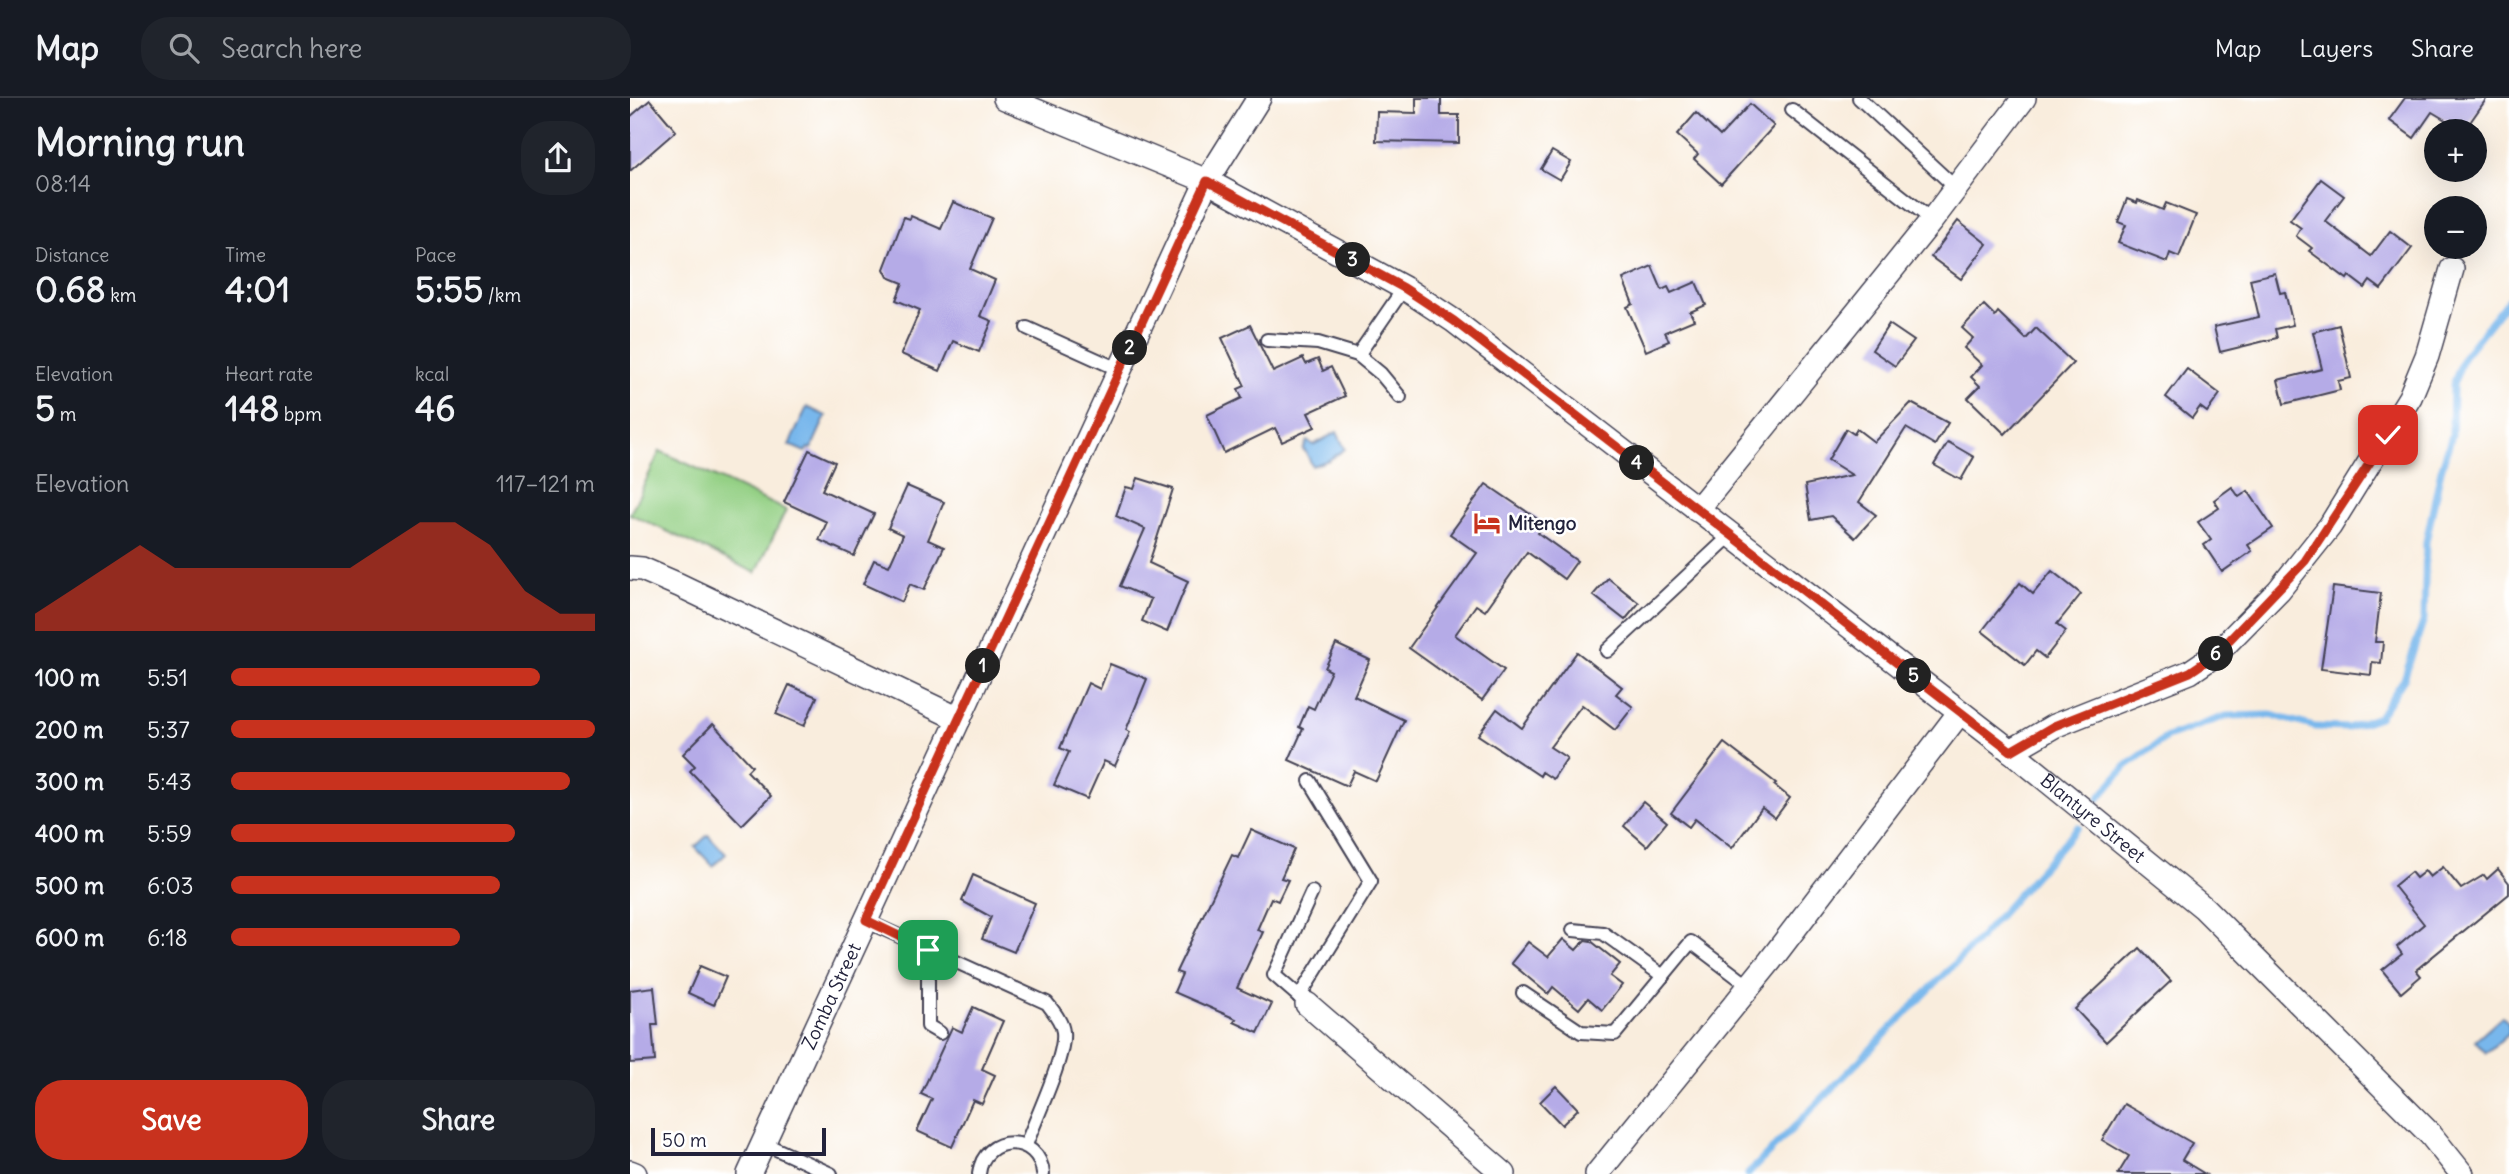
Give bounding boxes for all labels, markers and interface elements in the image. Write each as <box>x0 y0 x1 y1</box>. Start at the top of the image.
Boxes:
search box <box>141 17 631 80</box>
text: Map <box>35 27 99 69</box>
icon: search <box>165 29 203 67</box>
text: Search here <box>221 32 362 65</box>
text: Map <box>2215 33 2261 63</box>
text: Layers <box>2299 33 2373 63</box>
text: Share <box>2411 33 2474 63</box>
text: Morning run <box>35 119 245 166</box>
map controls <box>2424 119 2487 259</box>
button: + <box>2424 119 2487 182</box>
button: share <box>521 121 595 195</box>
text: 08:14 <box>35 169 91 198</box>
button: − <box>2424 196 2487 259</box>
pin: 3 <box>1336 242 1370 278</box>
text: Distance <box>35 243 109 267</box>
text: Time <box>225 243 266 267</box>
text: Pace <box>415 243 456 267</box>
text: 3 <box>1347 247 1358 271</box>
text: 0.68 <box>35 267 106 311</box>
text: 4:01 <box>225 267 290 311</box>
text: 5:55 <box>415 267 483 311</box>
text: km <box>106 283 137 307</box>
text: /km <box>483 283 521 307</box>
pin: 2 <box>1112 330 1148 366</box>
text: 2 <box>1124 335 1135 359</box>
text: Elevation <box>35 362 113 386</box>
text: Heart rate <box>225 362 313 386</box>
text: kcal <box>415 362 449 386</box>
text: 5 <box>35 386 55 430</box>
text: 148 <box>225 386 279 430</box>
text: 46 <box>415 386 455 430</box>
text: m <box>55 402 76 426</box>
text: bpm <box>279 402 322 426</box>
pin <box>2358 405 2418 465</box>
icon: check <box>2369 416 2407 454</box>
pin: 4 <box>1620 446 1654 480</box>
text: 4 <box>1631 450 1642 474</box>
text: Elevation <box>35 469 129 498</box>
text: 117–121 m <box>496 469 595 498</box>
hotel icon: Mitengo <box>1472 508 1502 538</box>
place label: Mitengo <box>1508 511 1577 535</box>
pin: 6 <box>2198 636 2234 672</box>
text: 6 <box>2210 641 2221 665</box>
pin: 1 <box>966 648 1000 684</box>
text: 1 <box>979 653 986 677</box>
pin: 5 <box>1896 658 1932 694</box>
text: 100 m <box>35 663 100 692</box>
text: 5:51 <box>147 663 188 692</box>
text: 5 <box>1908 663 1919 687</box>
text: 200 m <box>35 715 104 744</box>
text: 5:37 <box>147 715 190 744</box>
text: 300 m <box>35 767 104 796</box>
text: 5:43 <box>147 767 192 796</box>
street label: Blantyre Street <box>2036 768 2150 868</box>
text: 400 m <box>35 819 104 848</box>
text: 5:59 <box>147 819 192 848</box>
text: 500 m <box>35 871 104 900</box>
text: 6:03 <box>147 871 194 900</box>
pin <box>898 920 958 980</box>
text: 600 m <box>35 923 104 952</box>
text: 6:18 <box>147 923 188 952</box>
icon: arrive <box>909 931 947 969</box>
street label: Zomba Street <box>796 939 866 1053</box>
button: Save <box>35 1080 308 1160</box>
button: Share <box>322 1080 595 1160</box>
scale bar <box>651 1125 826 1157</box>
text: 50 m <box>662 1128 707 1152</box>

